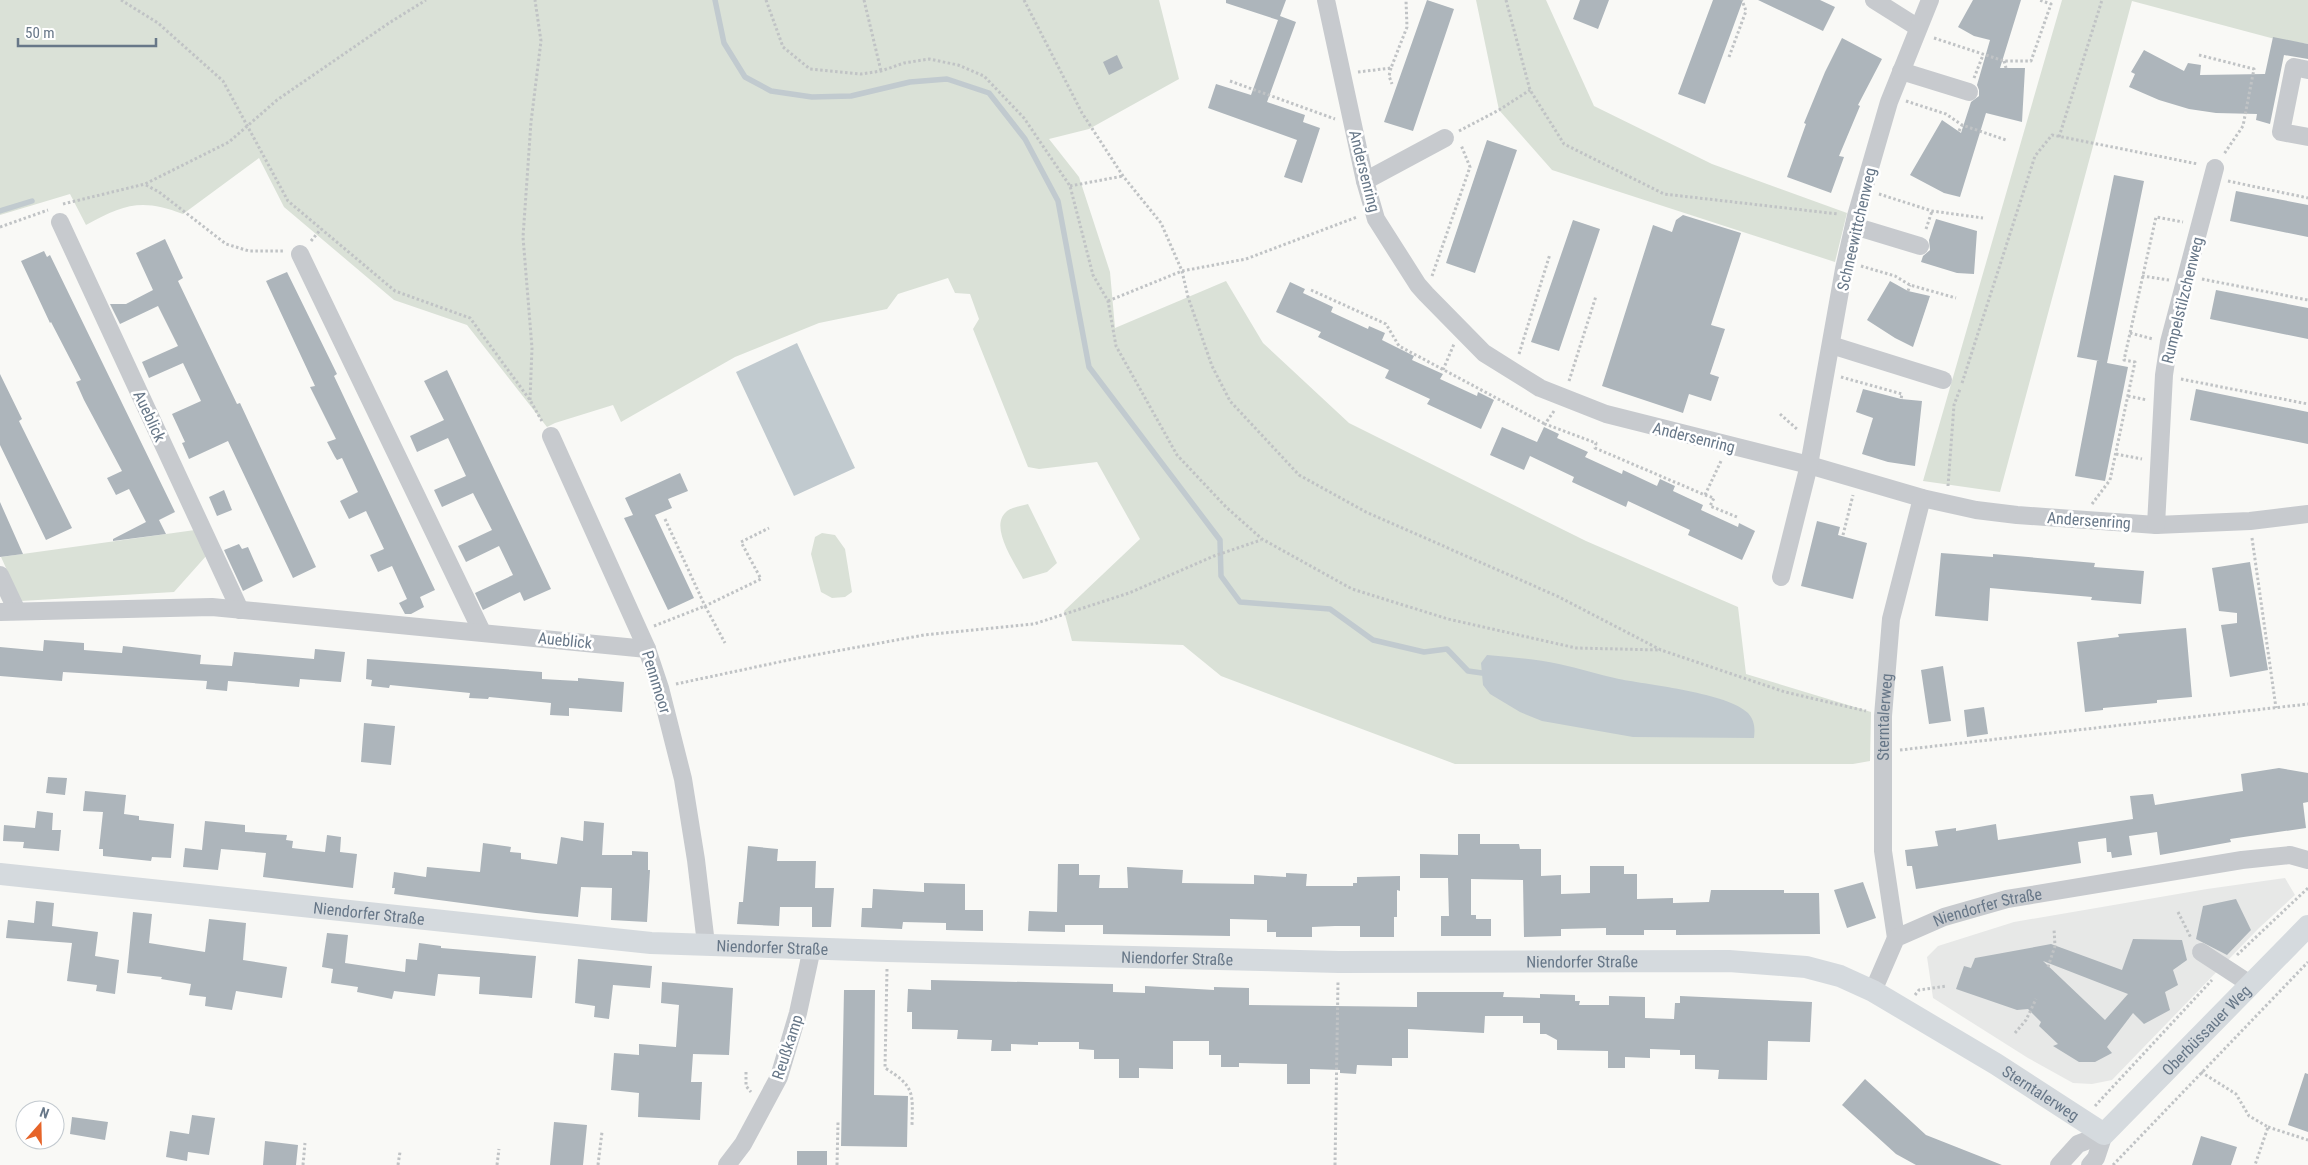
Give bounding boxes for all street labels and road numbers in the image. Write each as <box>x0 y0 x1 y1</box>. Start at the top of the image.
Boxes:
street label: Andersenring <box>1345 128 1384 214</box>
street label: Schneewittchenweg <box>1833 166 1880 293</box>
street label: Rumpelstilzchenweg <box>2158 235 2207 365</box>
street label: Aueblick <box>129 388 170 446</box>
street label: Andersenring <box>1651 418 1737 457</box>
street label: Andersenring <box>2046 508 2132 533</box>
street label: Aueblick <box>537 628 594 653</box>
street label: Pennmoor <box>638 648 675 716</box>
street label: Sterntalerweg <box>1874 673 1896 761</box>
street label: Niendorfer Straße <box>1930 884 2043 931</box>
street label: Niendorfer Straße <box>312 898 426 929</box>
street label: Niendorfer Straße <box>716 936 828 959</box>
street label: Niendorfer Straße <box>1121 948 1233 969</box>
street label: Niendorfer Straße <box>1526 952 1638 972</box>
street label: Oberbüssauer Weg <box>2158 981 2255 1079</box>
street label: Reußkamp <box>768 1012 807 1082</box>
street label: Sterntalerweg <box>1999 1062 2082 1125</box>

